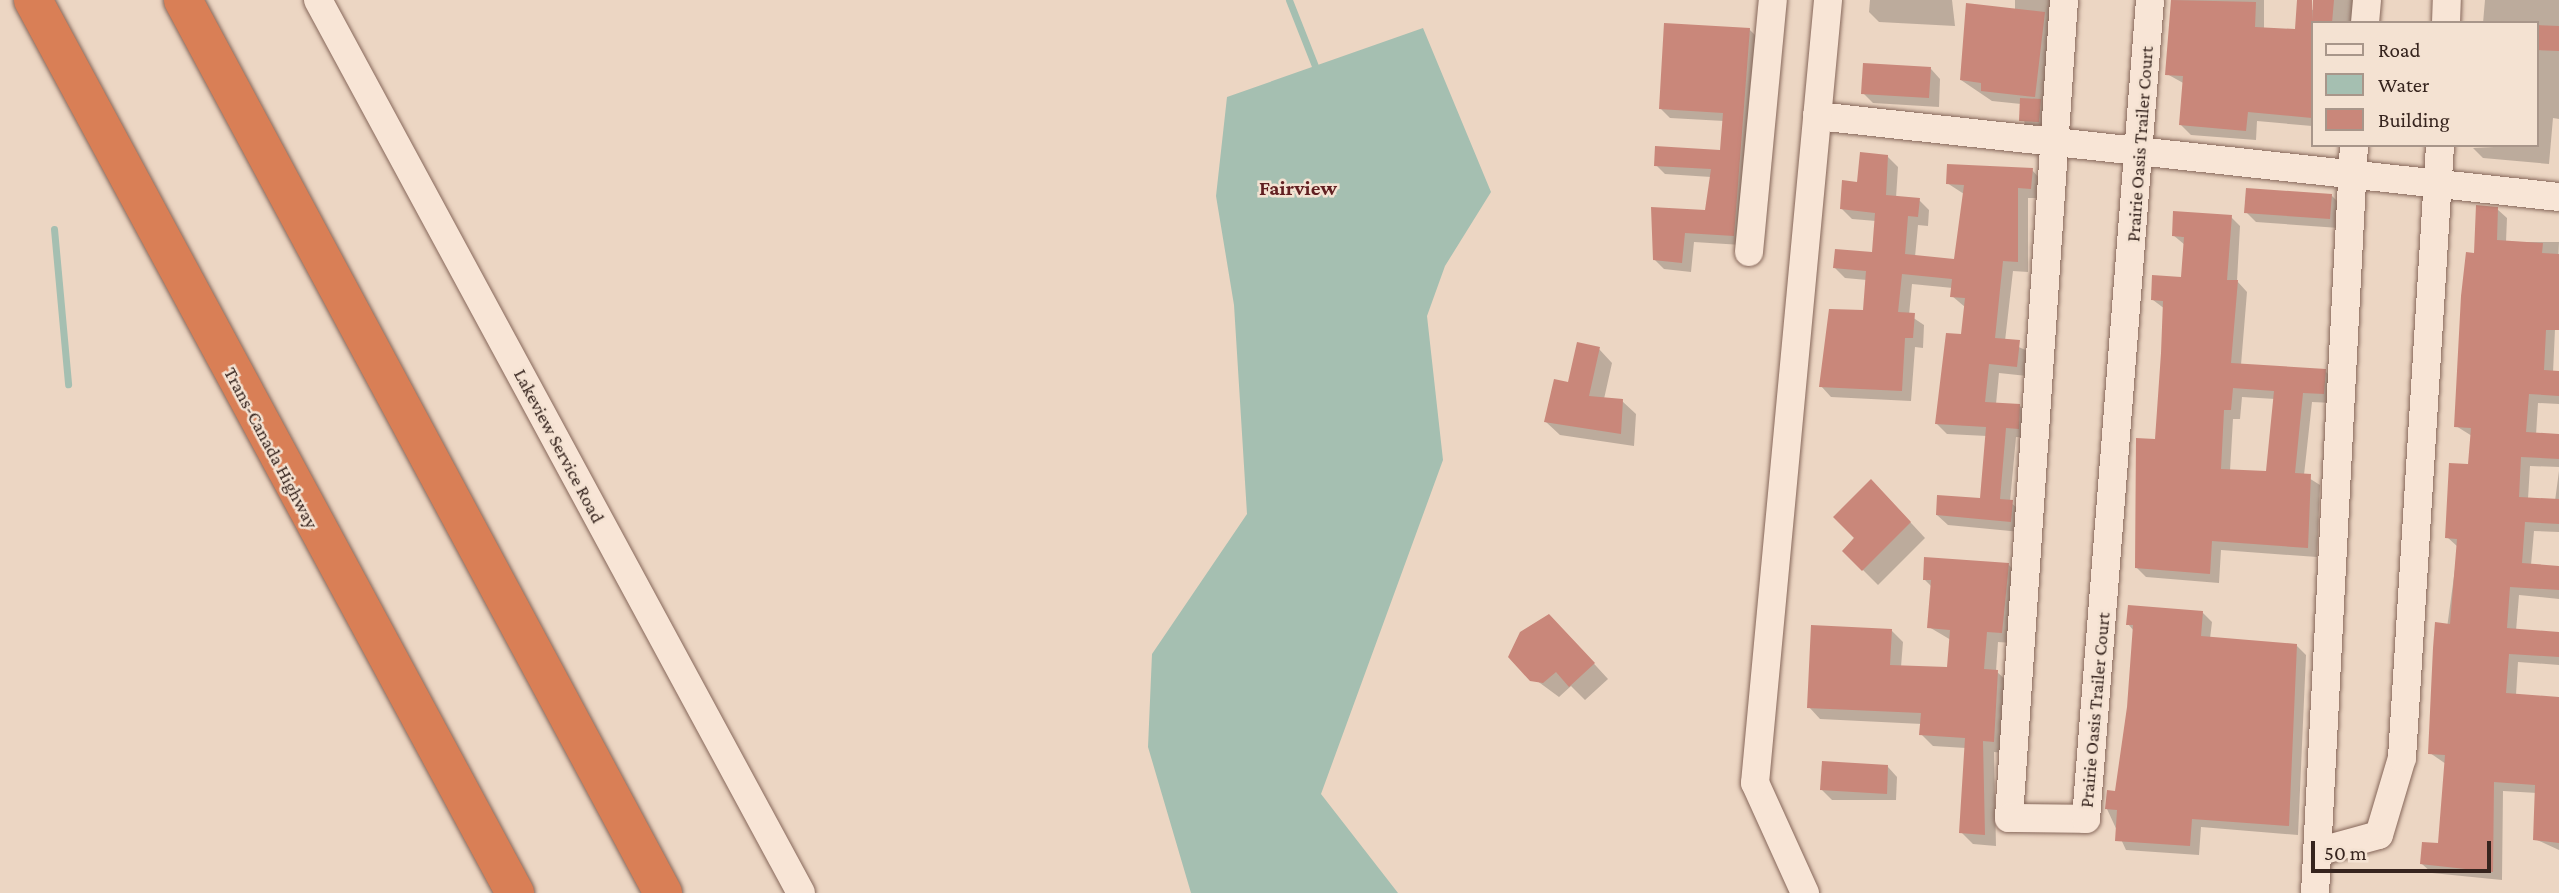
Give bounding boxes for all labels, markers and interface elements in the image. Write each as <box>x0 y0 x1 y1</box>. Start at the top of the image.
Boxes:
legend <box>2310 21 2538 147</box>
text: Road <box>2378 38 2421 62</box>
street label: Prairie Oasis Trailer Court <box>2122 45 2158 243</box>
text: Water <box>2378 73 2430 97</box>
text: Building <box>2378 108 2450 132</box>
district label: Fairview <box>1259 175 1337 201</box>
street label: Trans-Canada Highway <box>219 363 323 533</box>
street label: Lakeview Service Road <box>509 365 609 527</box>
street label: Prairie Oasis Trailer Court <box>2075 611 2115 809</box>
scale bar <box>2314 826 2494 870</box>
text: 50 m <box>2324 841 2367 865</box>

